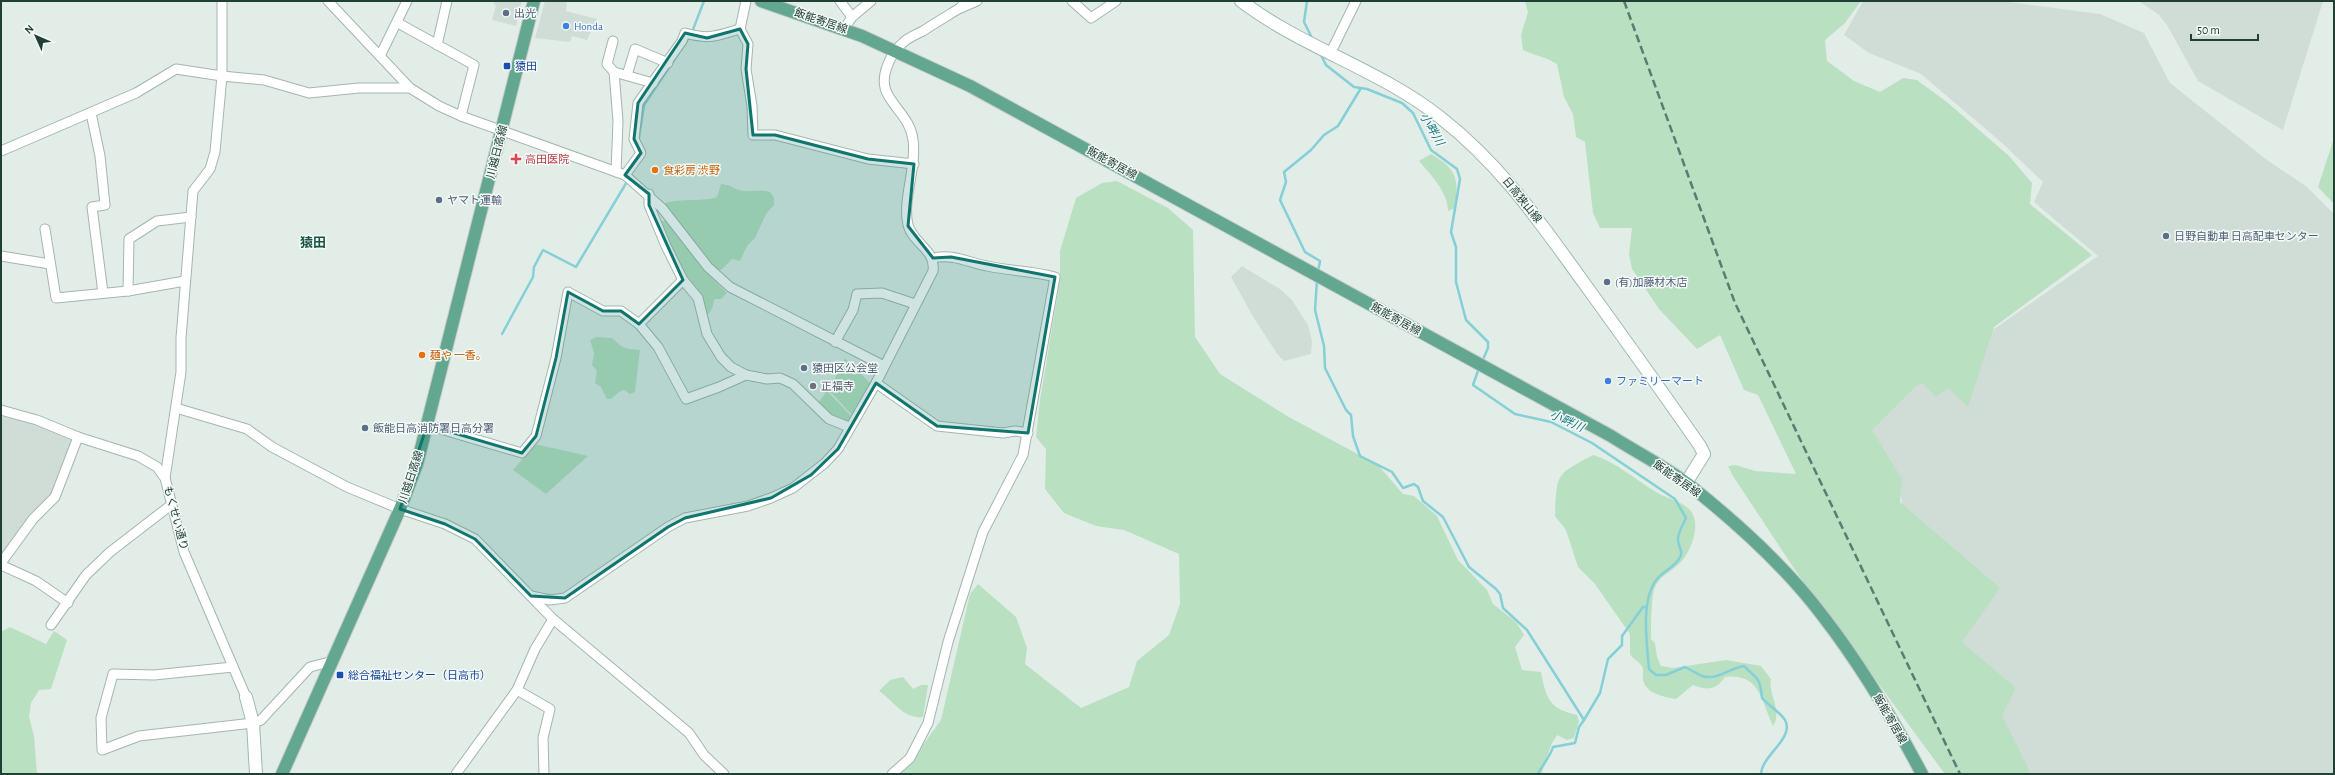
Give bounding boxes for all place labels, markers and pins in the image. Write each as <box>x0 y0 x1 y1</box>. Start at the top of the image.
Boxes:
marker: 出光 <box>501 8 511 18</box>
place label: 出光 <box>514 8 536 19</box>
marker: Honda <box>561 21 571 31</box>
place label: Honda <box>574 21 603 32</box>
place label: 猿田 <box>515 60 537 72</box>
marker: 猿田 <box>502 61 512 71</box>
marker: 高田医院 <box>510 153 522 165</box>
place label: 高田医院 <box>525 153 569 165</box>
place label: 食彩房 渋野 <box>663 164 720 176</box>
marker: 食彩房 渋野 <box>650 165 660 175</box>
place label: ヤマト運輸 <box>447 194 502 206</box>
marker: ヤマト運輸 <box>434 195 444 205</box>
place label: 日野自動車 日高配車センター <box>2174 230 2319 242</box>
marker: 日野自動車 日高配車センター <box>2161 231 2171 241</box>
place label: (有)加藤材木店 <box>1615 276 1688 288</box>
marker: (有)加藤材木店 <box>1602 277 1612 287</box>
place label: 麺や 一香。 <box>430 349 487 361</box>
marker: 麺や 一香。 <box>417 350 427 360</box>
place label: 猿田区公会堂 <box>812 362 878 374</box>
marker: 猿田区公会堂 <box>799 363 809 373</box>
marker: ファミリーマート <box>1603 376 1613 386</box>
place label: ファミリーマート <box>1616 376 1704 387</box>
marker: 正福寺 <box>808 381 818 391</box>
place label: 正福寺 <box>821 381 854 392</box>
place label: 飯能日高消防署日高分署 <box>373 422 494 434</box>
marker: 飯能日高消防署日高分署 <box>360 423 370 433</box>
place label: 総合福祉センター（日高市） <box>348 669 491 681</box>
marker: 総合福祉センター（日高市） <box>335 670 345 680</box>

